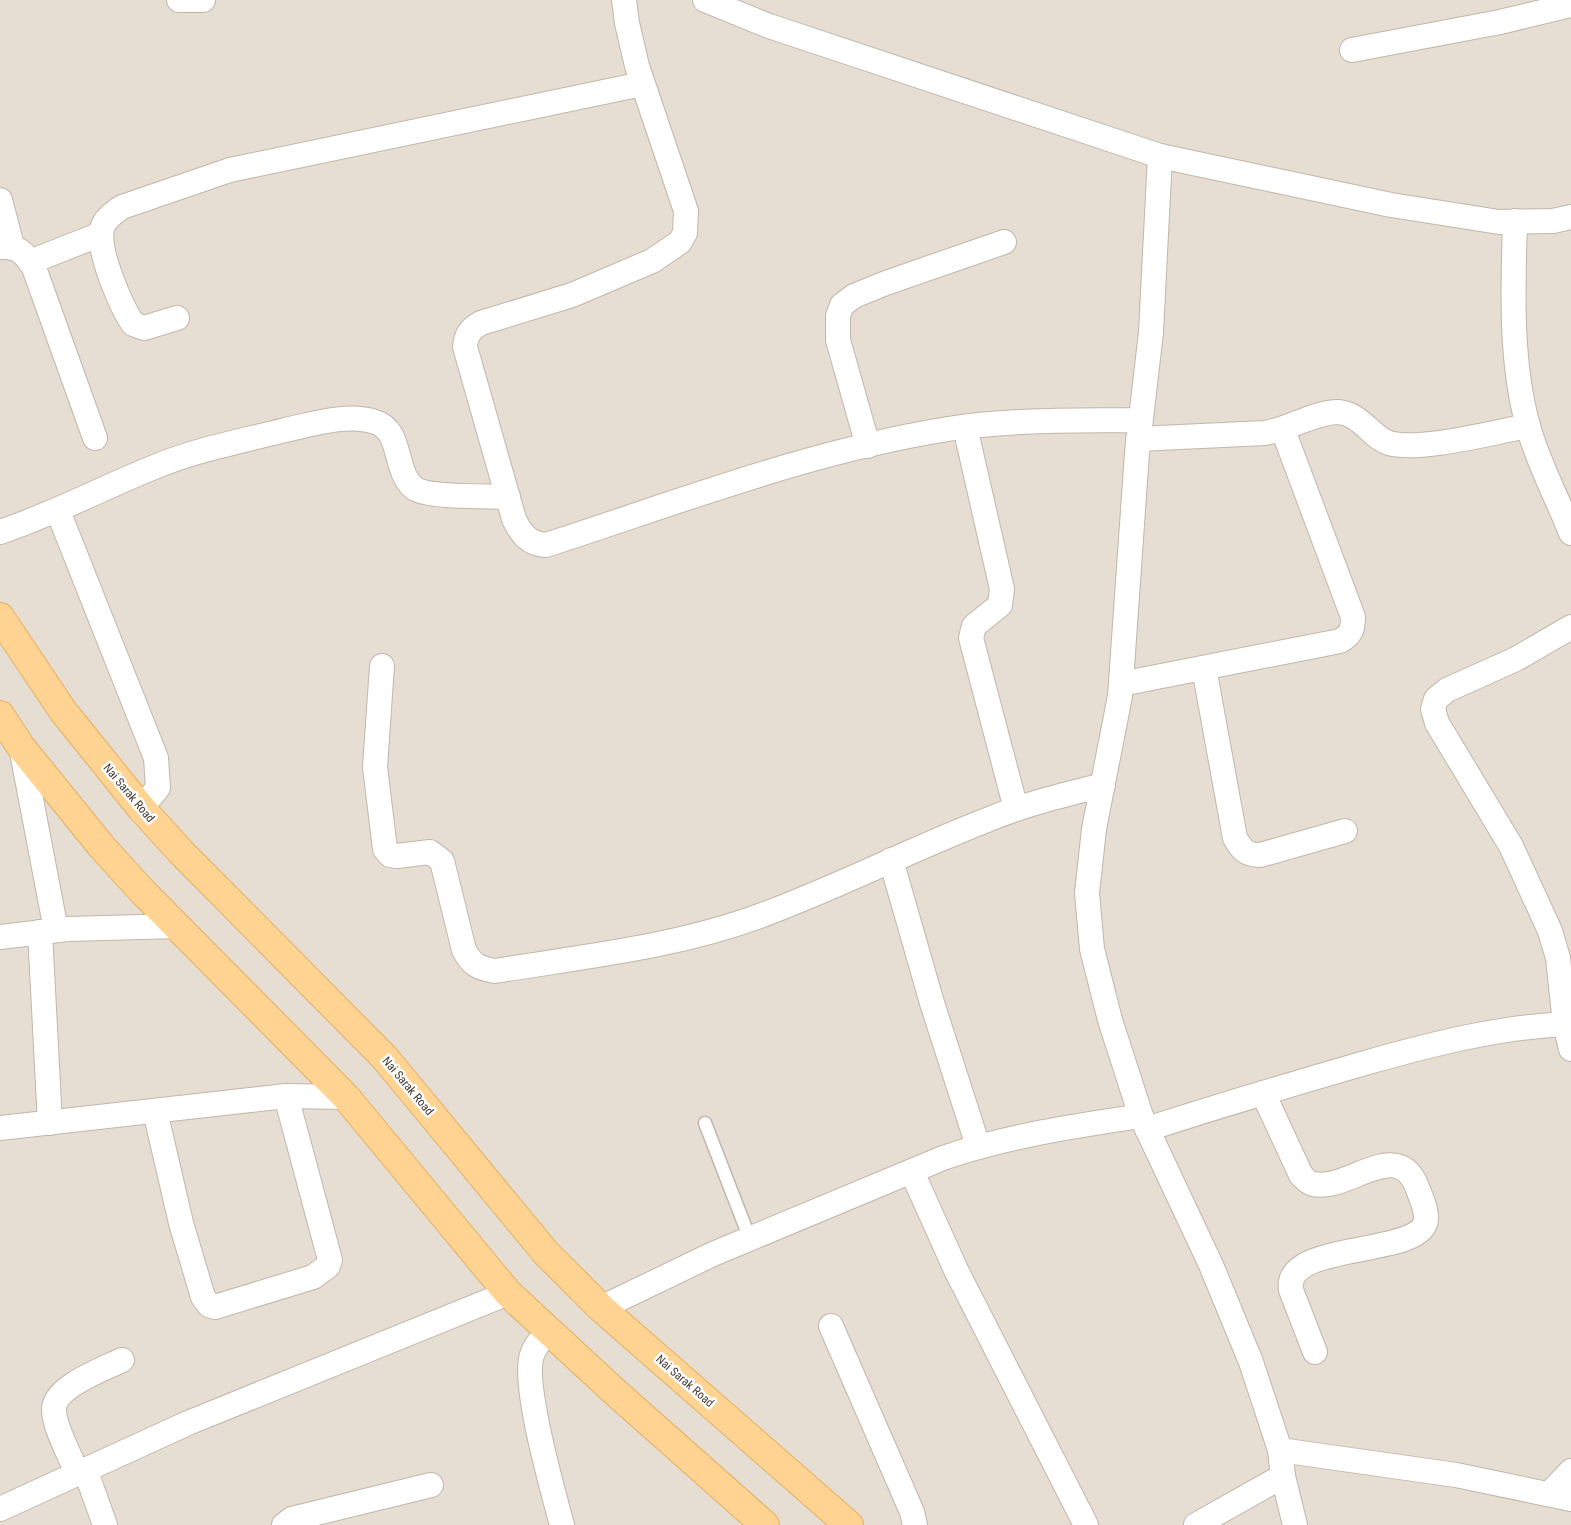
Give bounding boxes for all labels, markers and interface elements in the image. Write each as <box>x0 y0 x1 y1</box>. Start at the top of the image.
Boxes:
street label: Nai Sarak Road <box>100 761 158 825</box>
street label: Nai Sarak Road <box>379 1054 437 1118</box>
street label: Nai Sarak Road <box>653 1352 717 1410</box>

